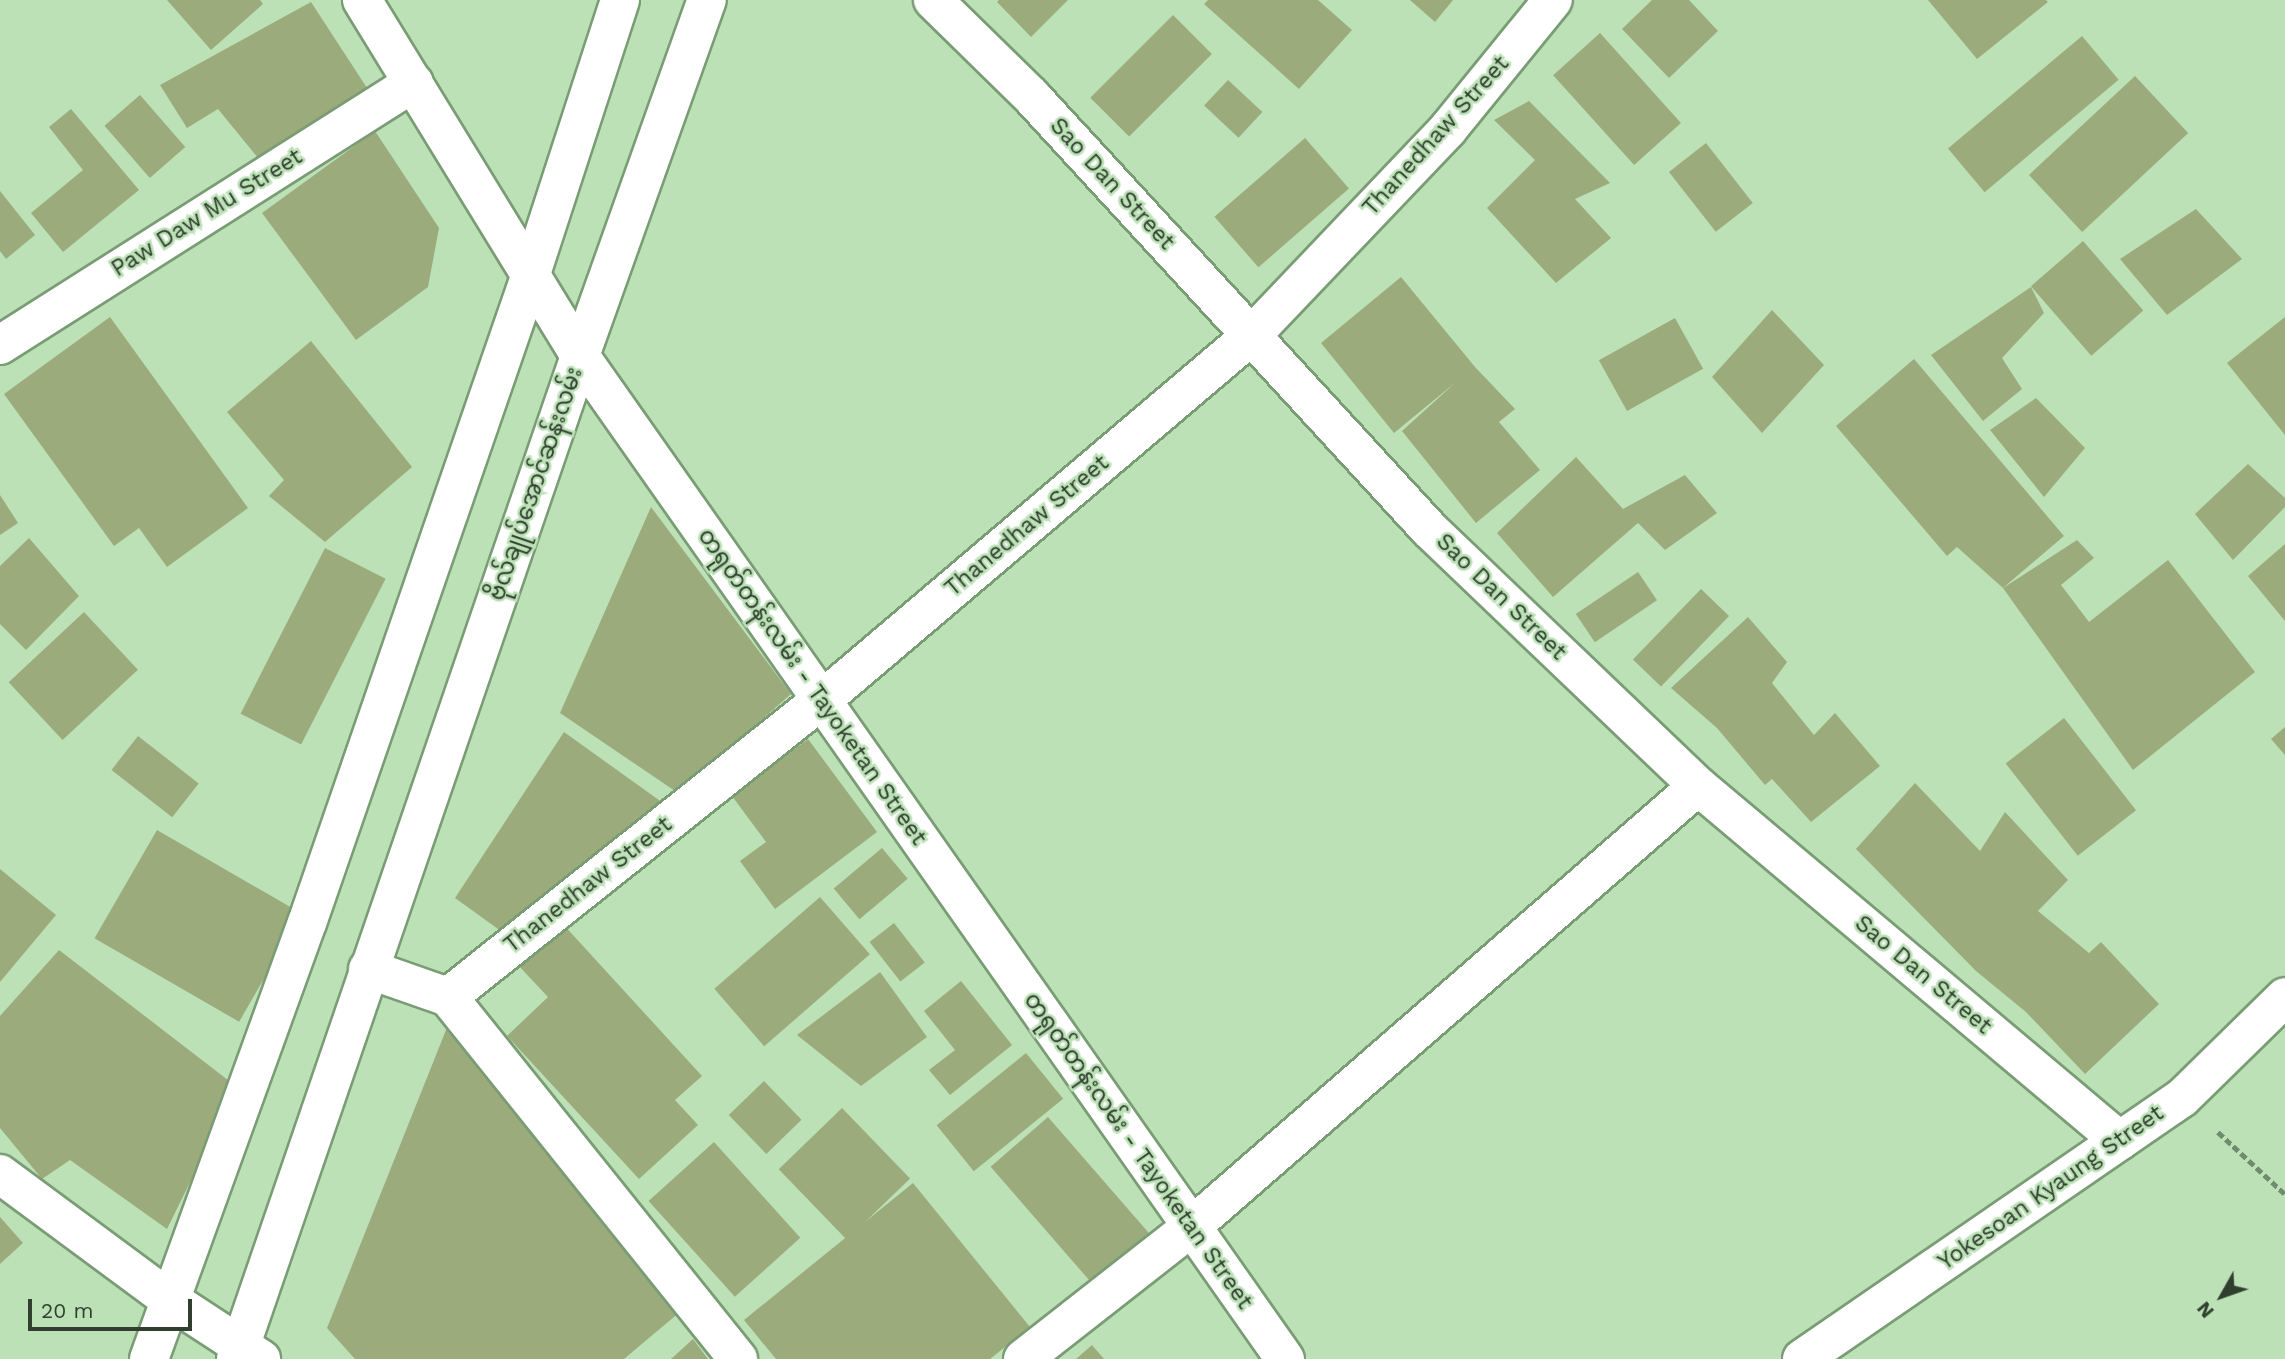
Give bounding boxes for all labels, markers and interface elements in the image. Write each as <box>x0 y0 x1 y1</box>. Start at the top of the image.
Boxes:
street label: Thanedhaw Street <box>1357 50 1515 222</box>
street label: Sao Dan Street <box>1044 112 1180 256</box>
street label: Paw Daw Mu Street <box>106 143 308 283</box>
street label: ဗိုလ်ချုပ်အောင်ဆန်းလမ်း <box>483 364 589 604</box>
street label: Thanedhaw Street <box>939 449 1115 603</box>
street label: တရုတ်တန်းလမ်း - Tayoketan Street <box>692 523 932 851</box>
street label: Sao Dan Street <box>1430 528 1572 666</box>
street label: Thanedhaw Street <box>498 811 678 959</box>
street label: Sao Dan Street <box>1849 910 1997 1040</box>
street label: တရုတ်တန်းလမ်း - Tayoketan Street <box>1018 987 1258 1315</box>
street label: Yokesoan Kyaung Street <box>1933 1100 2169 1276</box>
north arrow <box>2187 1261 2257 1331</box>
scale bar <box>32 1286 196 1330</box>
text: N <box>2192 1297 2219 1323</box>
text: 20 m <box>41 1298 93 1323</box>

